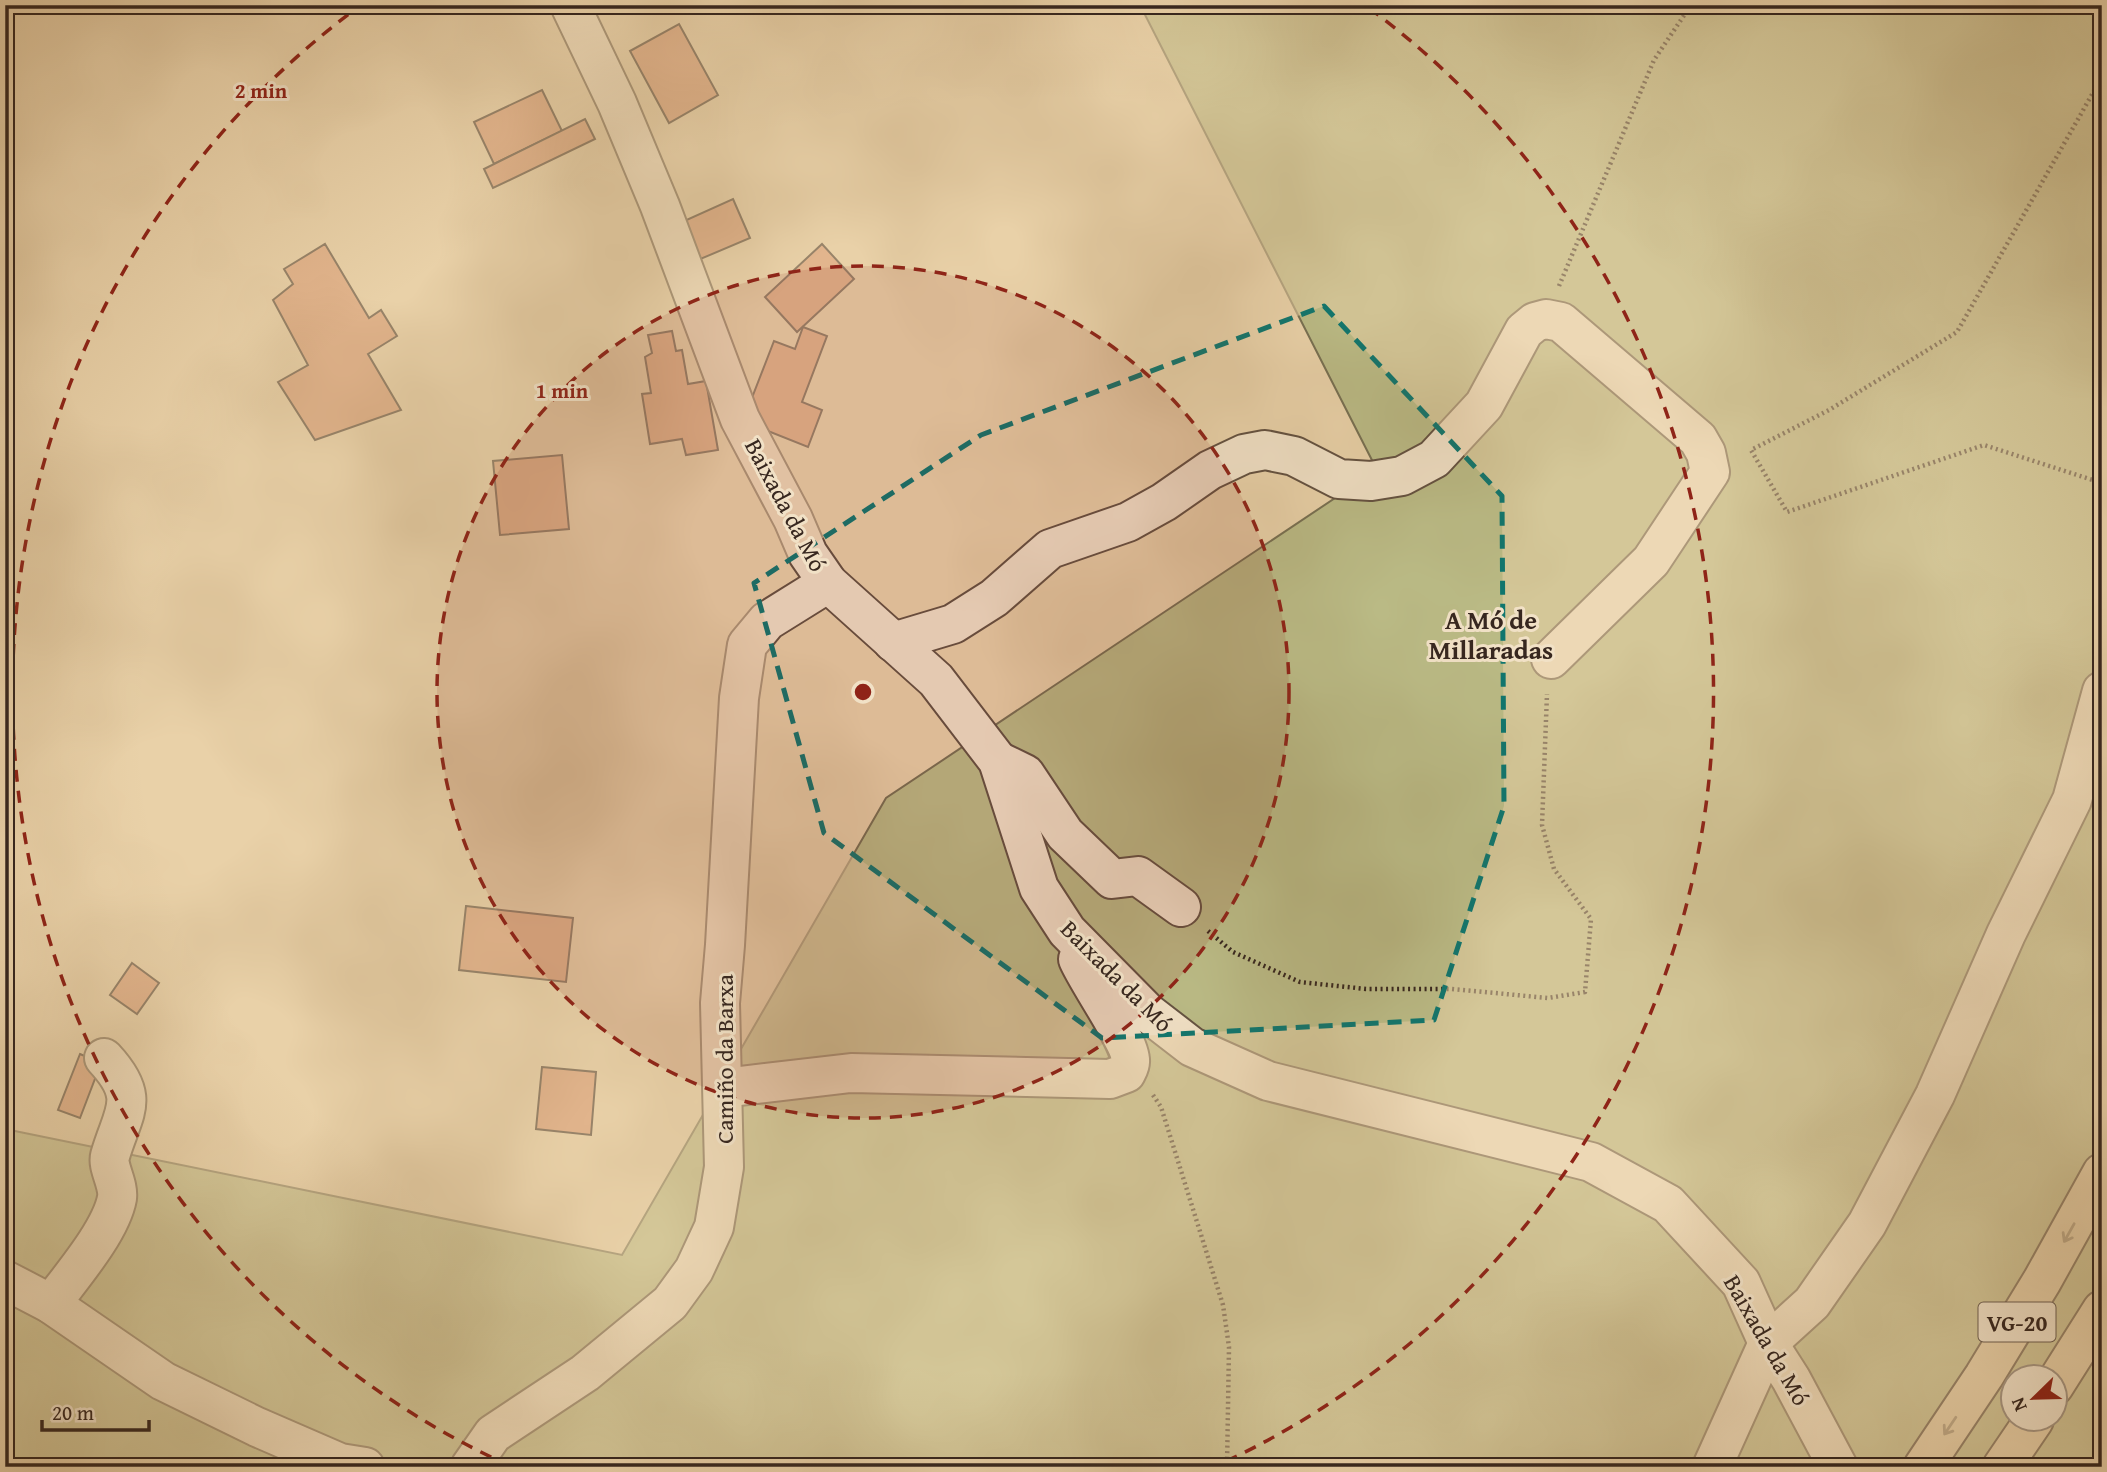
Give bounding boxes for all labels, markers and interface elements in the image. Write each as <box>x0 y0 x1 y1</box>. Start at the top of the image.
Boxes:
text: 2 min <box>235 75 288 106</box>
text: 1 min <box>536 375 589 406</box>
street label: Baixada da Mó <box>736 432 836 578</box>
district label: A Mó de Millaradas <box>1429 600 1553 669</box>
centre of rings <box>851 680 875 704</box>
street label: Baixada da Mó <box>1053 912 1181 1040</box>
street label: Camiño da Barxa <box>707 974 742 1144</box>
one-way arrow <box>2062 1222 2076 1242</box>
street label: Baixada da Mó <box>1715 1268 1819 1412</box>
road number: VG-20 <box>1979 1302 2056 1342</box>
north arrow <box>1998 1364 2068 1434</box>
scale bar <box>42 1388 149 1432</box>
text: N <box>2003 1393 2034 1416</box>
text: 20 m <box>52 1397 94 1428</box>
one-way arrow <box>1943 1416 1957 1436</box>

